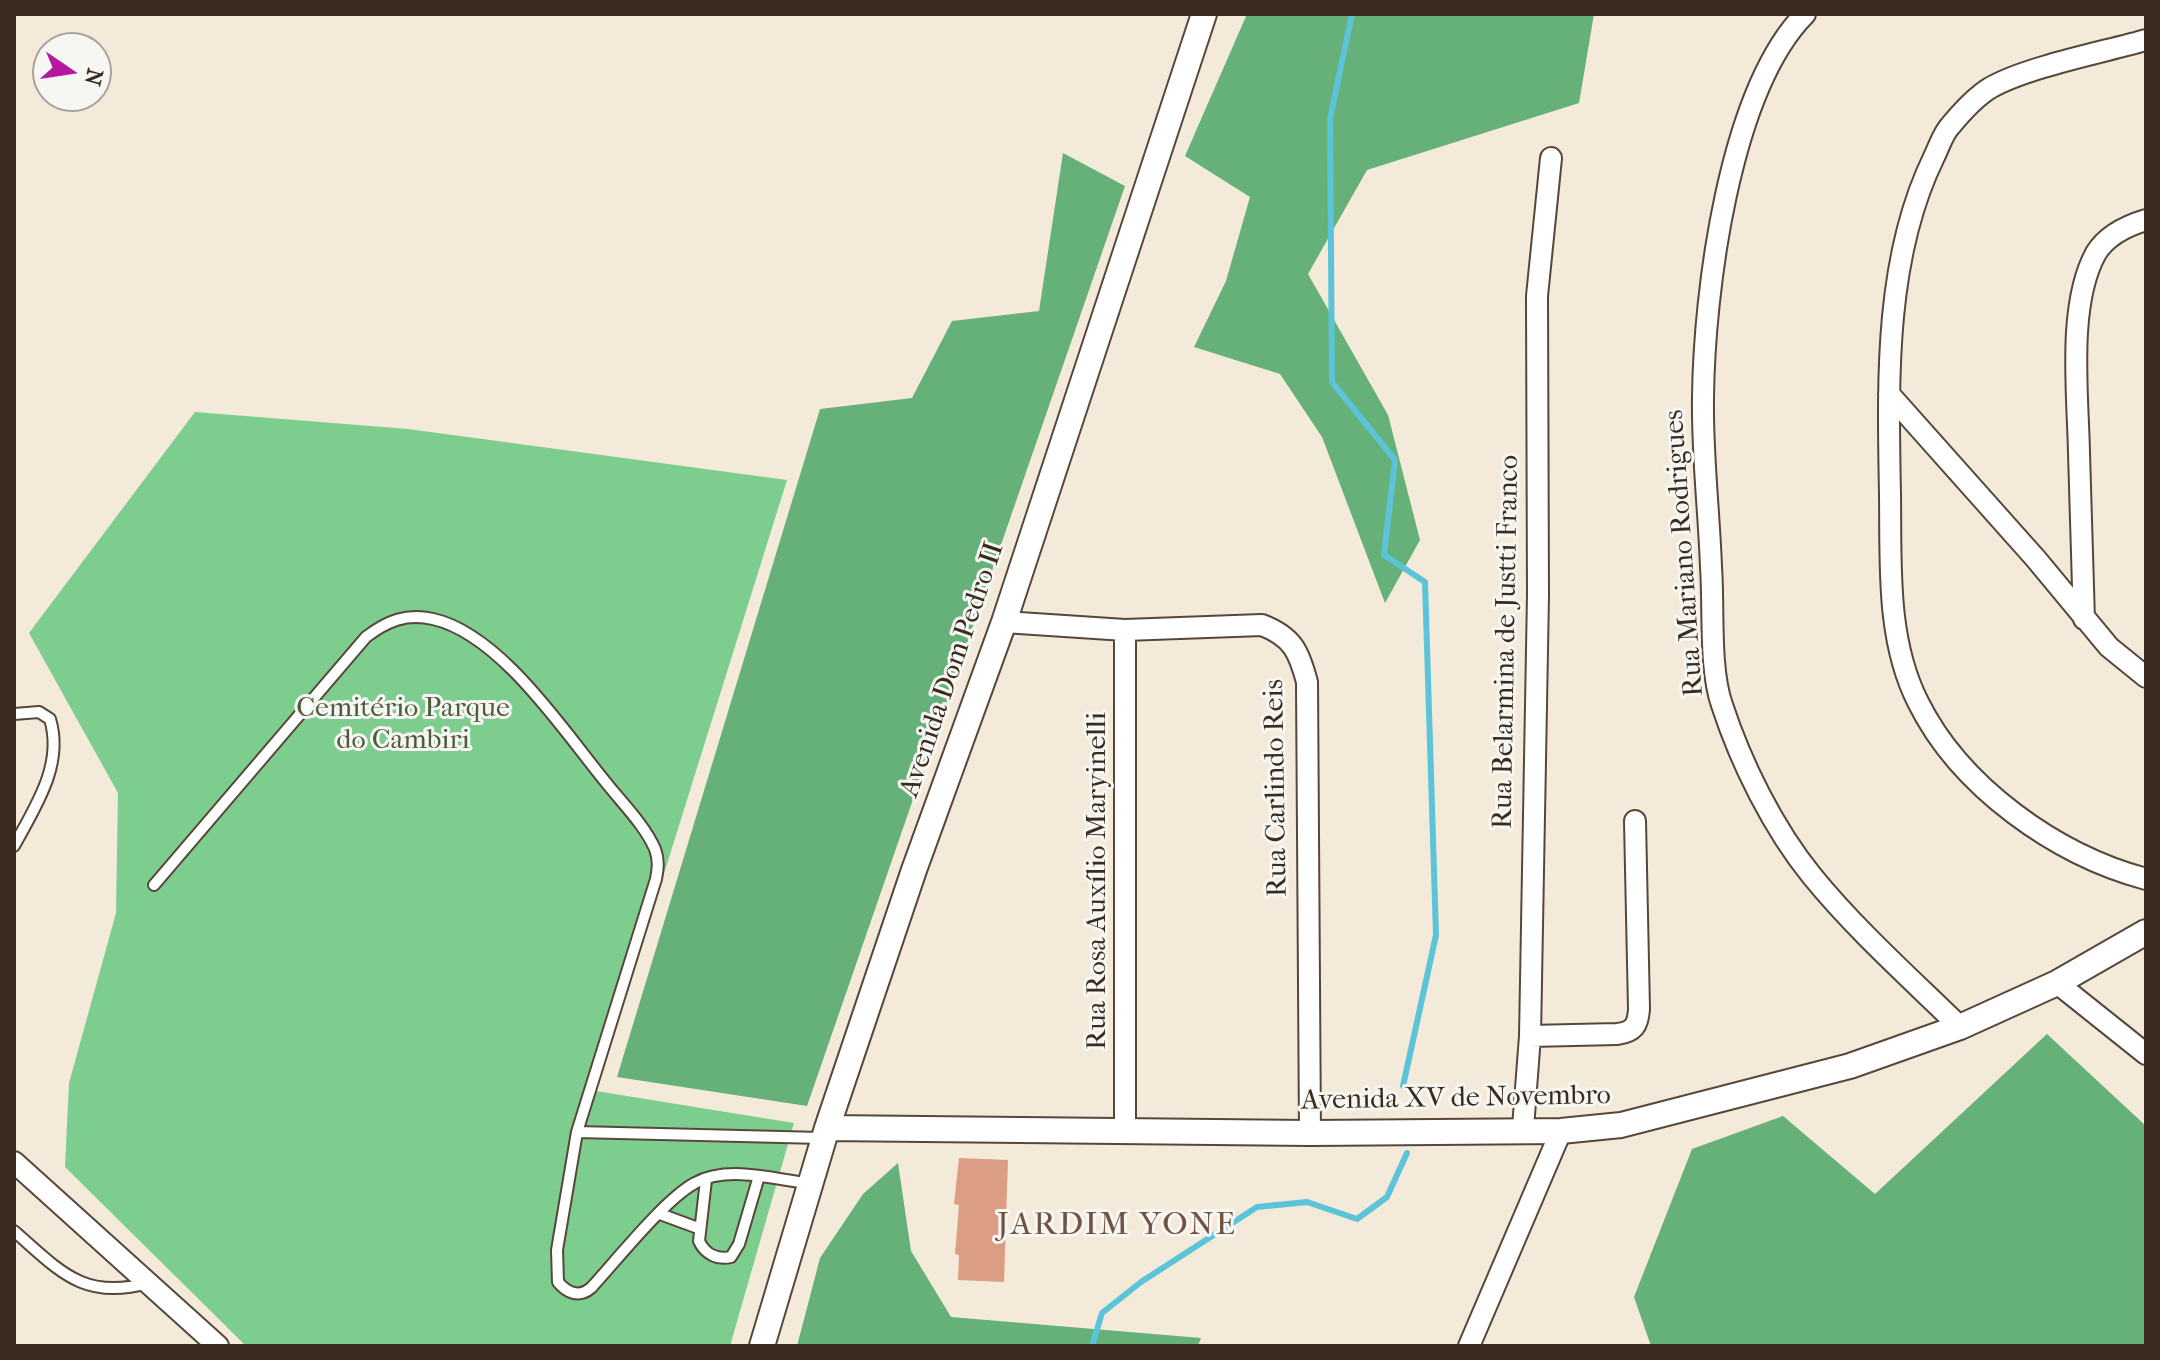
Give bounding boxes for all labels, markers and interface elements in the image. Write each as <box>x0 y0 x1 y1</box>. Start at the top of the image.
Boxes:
north arrow <box>32 32 112 112</box>
text: N <box>79 66 108 88</box>
street label: Rua Mariano Rodrigues <box>1658 408 1712 698</box>
street label: Rua Belarmina de Justti Franco <box>1487 455 1527 829</box>
street label: Avenida Dom Pedro II <box>894 538 1012 802</box>
street label: Rua Carlindo Reis <box>1258 679 1296 897</box>
park label: Cemitério Parque do Cambiri <box>296 692 510 758</box>
street label: Rua Rosa Auxílio Maryinelli <box>1081 712 1115 1050</box>
street label: Avenida XV de Novembro <box>1301 1079 1611 1119</box>
district label: JARDIM YONE <box>997 1207 1237 1245</box>

